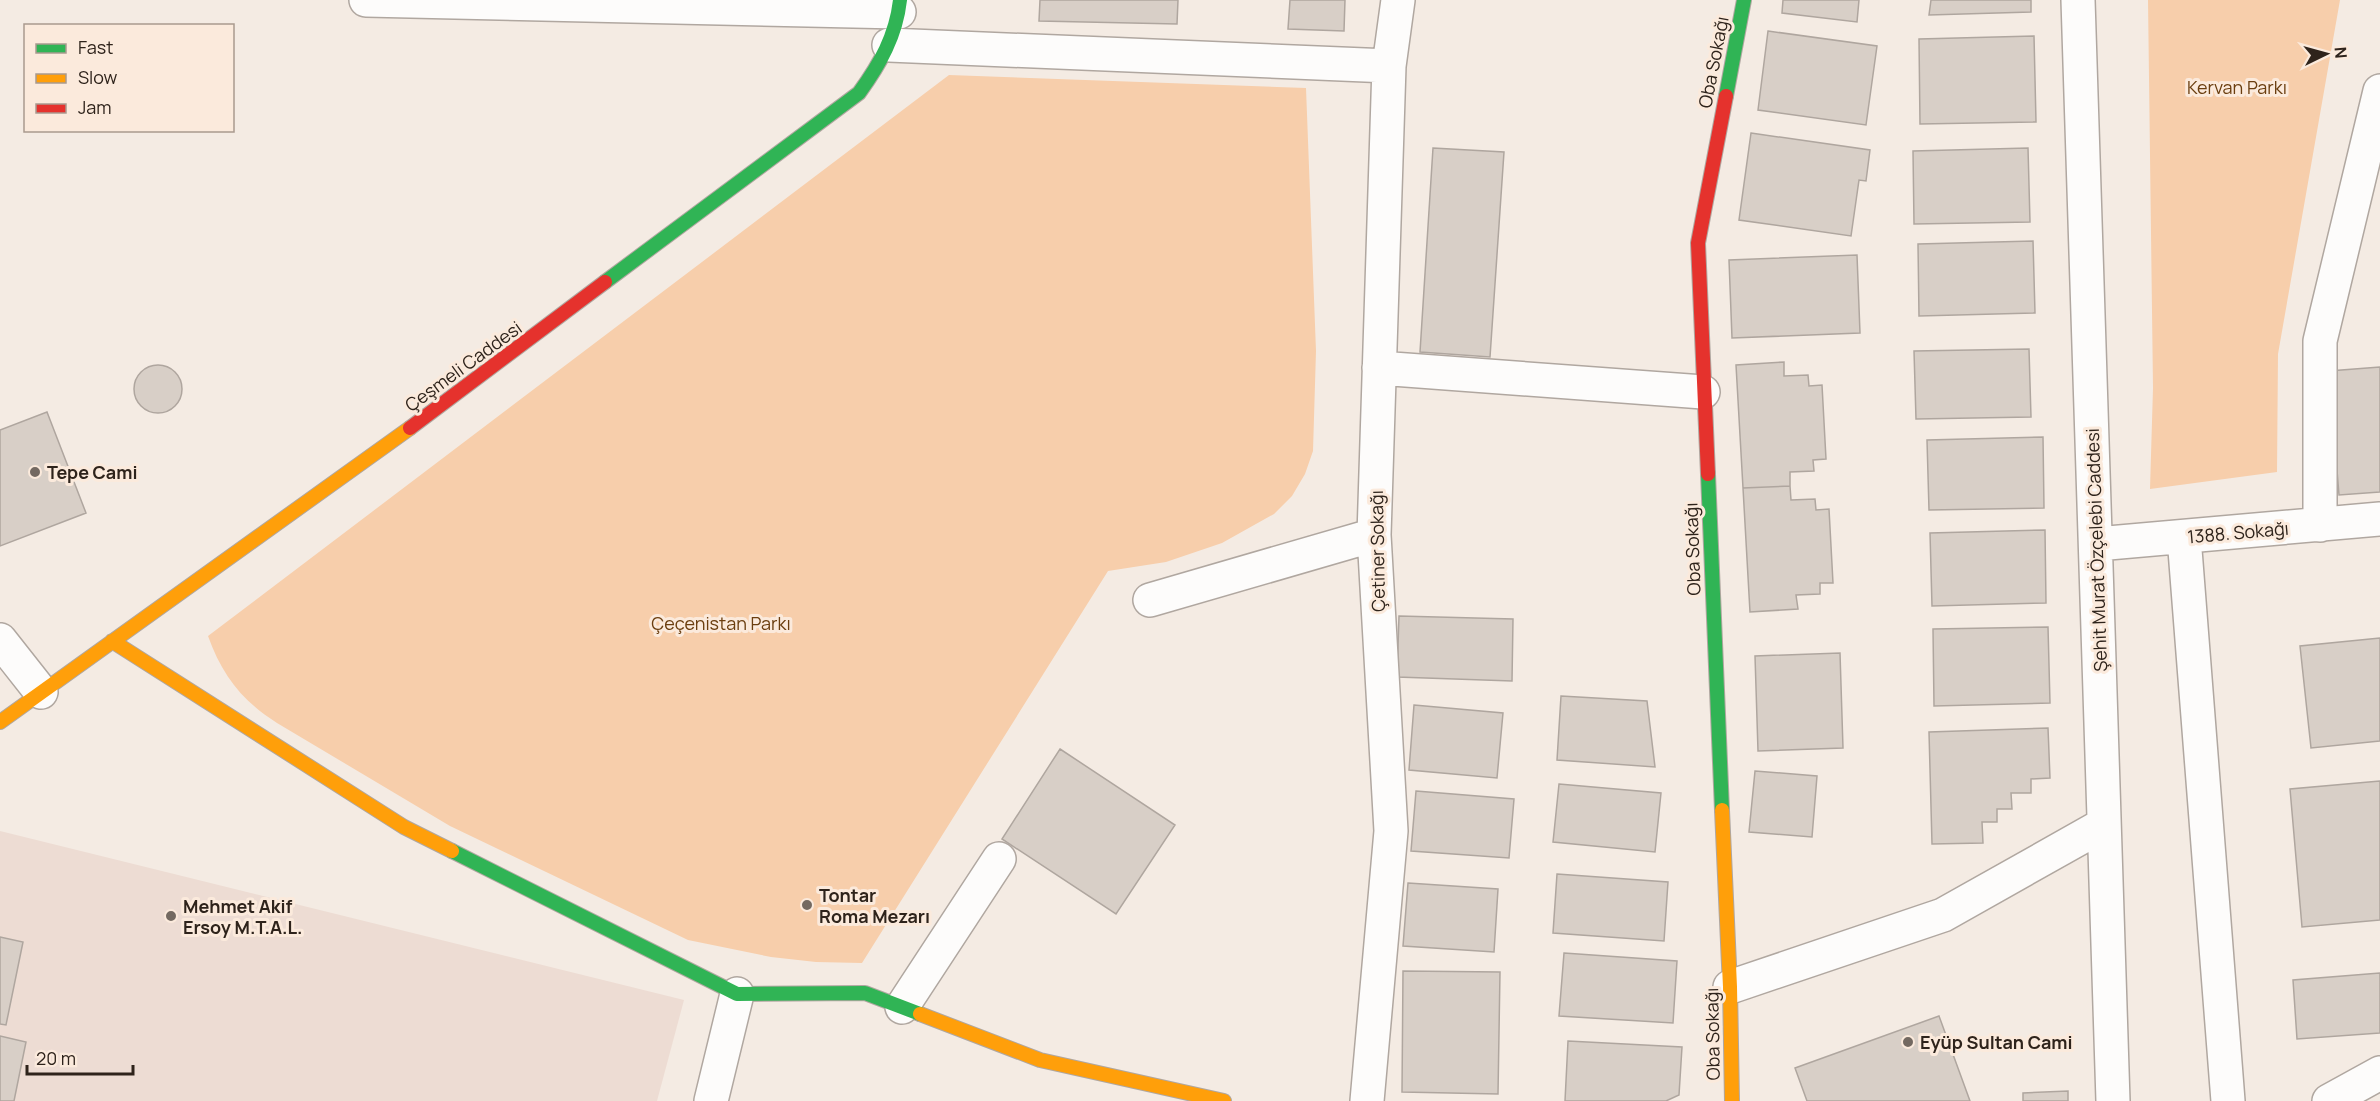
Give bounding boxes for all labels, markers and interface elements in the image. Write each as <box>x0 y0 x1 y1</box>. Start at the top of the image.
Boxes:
street label: Oba Sokağı <box>1692 14 1734 110</box>
legend <box>24 24 234 132</box>
north arrow <box>2296 24 2356 84</box>
text: Fast <box>78 35 113 59</box>
text: N <box>2329 46 2352 59</box>
text: Slow <box>78 65 118 89</box>
park label: Kervan Parkı <box>2187 75 2287 99</box>
text: Jam <box>78 95 112 119</box>
street label: Çeşmeli Caddesi <box>400 315 526 417</box>
street label: Şehit Murat Özçelebi Caddesi <box>2080 428 2112 672</box>
place label: Tepe Cami <box>47 460 137 484</box>
marker: Tepe Cami <box>28 465 42 479</box>
street label: Çetiner Sokağı <box>1364 490 1390 612</box>
street label: Oba Sokağı <box>1678 502 1706 596</box>
street label: 1388. Sokağı <box>2186 516 2290 548</box>
park label: Çeçenistan Parkı <box>651 611 791 635</box>
place label: Tontar Roma Mezarı <box>819 883 930 928</box>
place label: Mehmet Akif Ersoy M.T.A.L. <box>183 894 303 939</box>
marker: Tontar Roma Mezarı <box>800 898 814 912</box>
marker: Mehmet Akif Ersoy M.T.A.L. <box>164 909 178 923</box>
street label: Oba Sokağı <box>1699 987 1725 1081</box>
place label: Eyüp Sultan Cami <box>1920 1030 2073 1054</box>
marker: Eyüp Sultan Cami <box>1901 1035 1915 1049</box>
scale bar <box>27 1038 134 1076</box>
text: 20 m <box>36 1046 76 1070</box>

